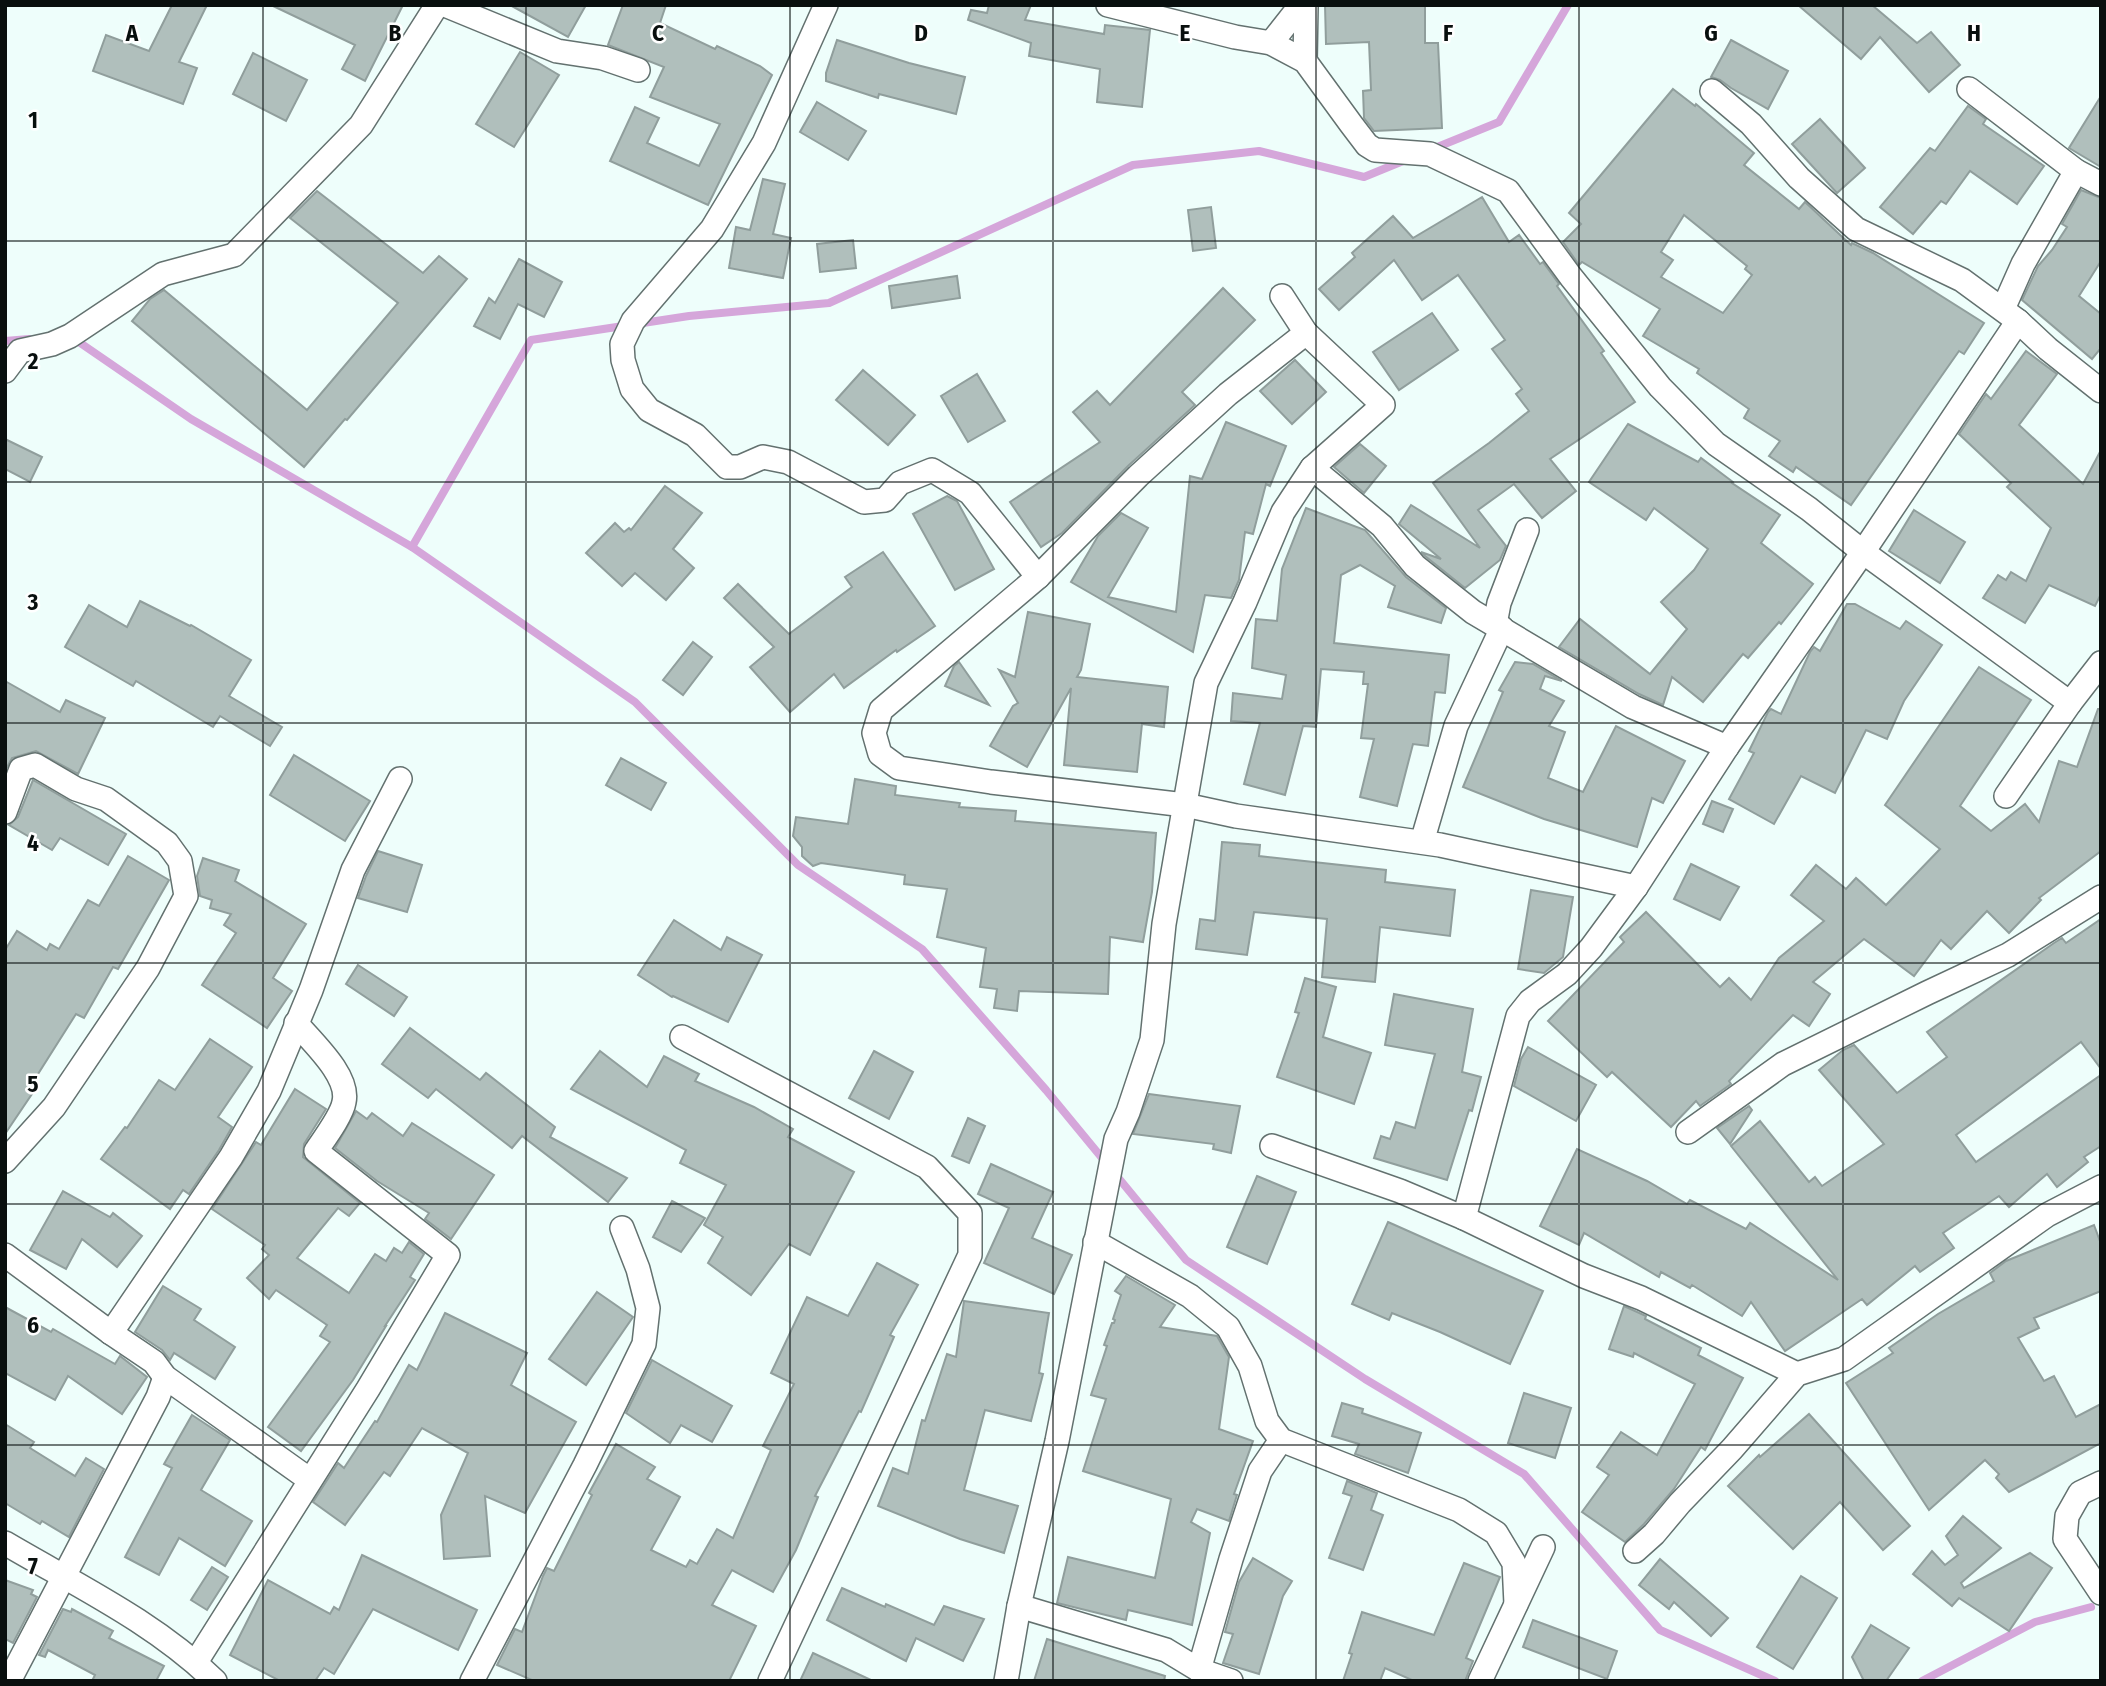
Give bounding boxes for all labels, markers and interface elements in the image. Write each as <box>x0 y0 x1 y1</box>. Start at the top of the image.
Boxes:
text: A <box>125 19 139 47</box>
text: B <box>389 19 402 47</box>
text: C <box>652 19 664 47</box>
text: D <box>914 19 928 47</box>
text: E <box>1180 19 1191 47</box>
text: F <box>1443 19 1453 47</box>
text: G <box>1704 19 1718 47</box>
text: H <box>1967 19 1981 47</box>
text: 1 <box>28 106 38 134</box>
text: 2 <box>27 347 39 375</box>
text: 3 <box>27 588 39 616</box>
text: 4 <box>27 829 39 857</box>
text: 5 <box>27 1070 39 1098</box>
text: 6 <box>27 1311 39 1339</box>
text: 7 <box>28 1552 38 1580</box>

